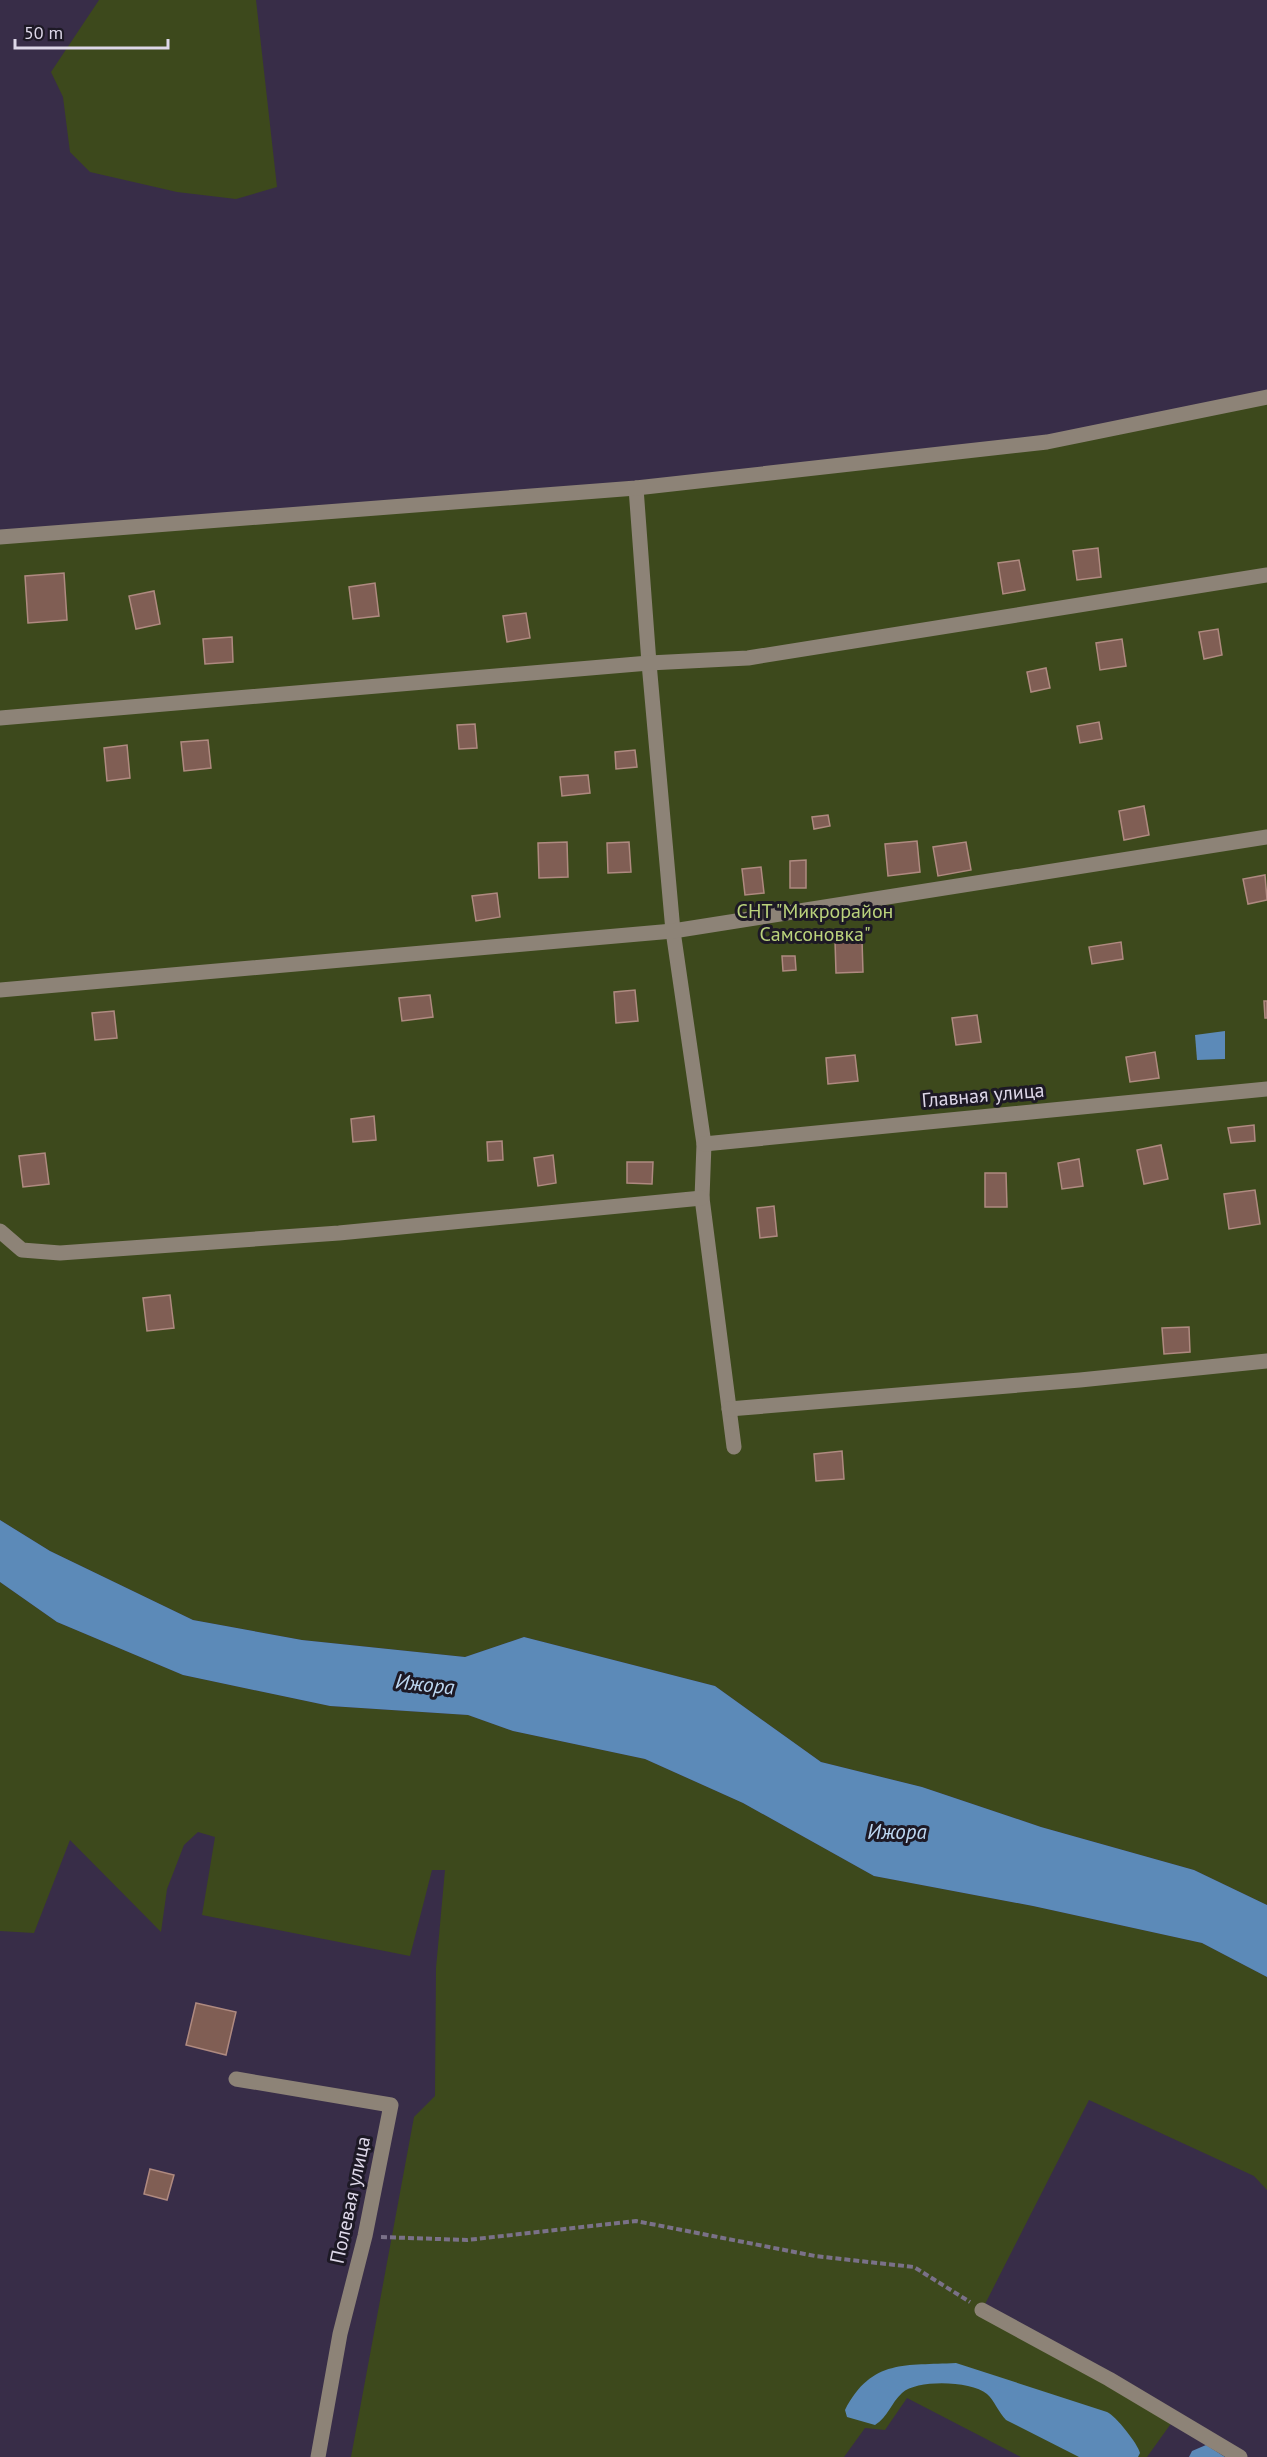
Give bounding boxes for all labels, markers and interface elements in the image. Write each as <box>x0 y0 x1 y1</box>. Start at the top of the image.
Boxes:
scale bar <box>15 12 168 50</box>
text: 50 m <box>24 21 63 44</box>
park label: СНТ "Микрорайон Самсоновка" <box>737 898 893 947</box>
street label: Главная улица <box>920 1077 1046 1113</box>
water label: Ижора <box>394 1667 457 1701</box>
water label: Ижора <box>867 1818 927 1845</box>
street label: Полевая улица <box>324 2134 376 2266</box>

